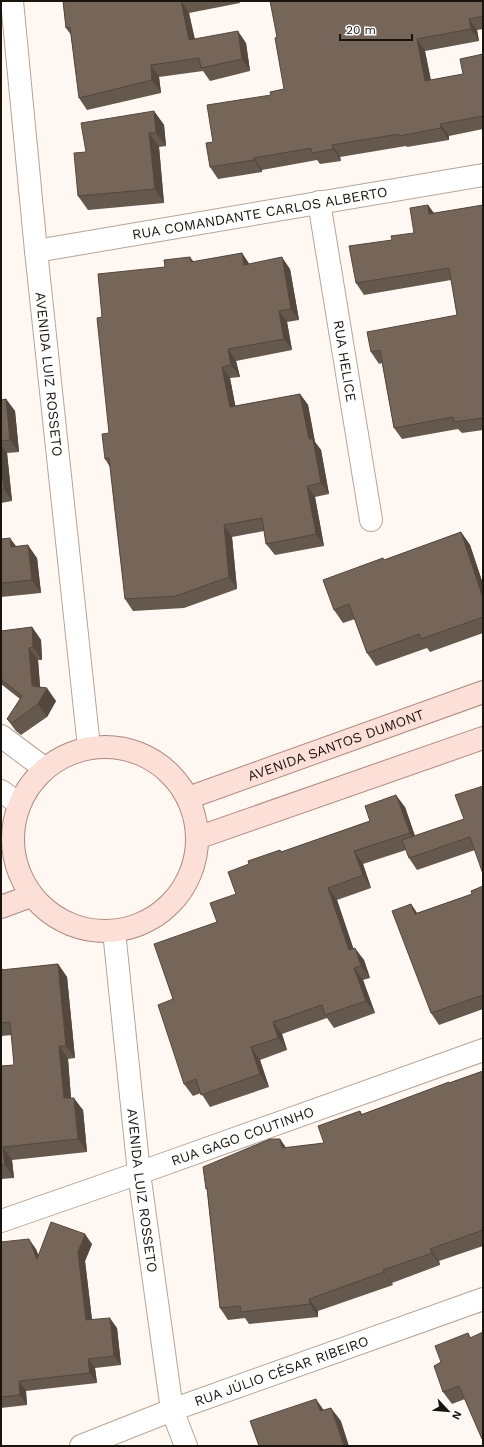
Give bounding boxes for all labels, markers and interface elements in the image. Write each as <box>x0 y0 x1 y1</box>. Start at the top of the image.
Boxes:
scale bar <box>340 16 412 42</box>
text: 20 m <box>346 23 376 37</box>
street label: RUA COMANDANTE CARLOS ALBERTO <box>131 183 389 243</box>
street label: AVENIDA LUIZ ROSSETO <box>32 291 66 457</box>
street label: RUA HELICE <box>330 319 360 403</box>
street label: AVENIDA SANTOS DUMONT <box>245 706 427 784</box>
street label: RUA GAGO COUTINHO <box>169 1103 316 1169</box>
street label: AVENIDA LUIZ ROSSETO <box>124 1108 161 1273</box>
street label: RUA JÚLIO CÉSAR RIBEIRO <box>192 1333 371 1409</box>
north arrow <box>428 1391 468 1431</box>
text: N <box>449 1409 464 1422</box>

